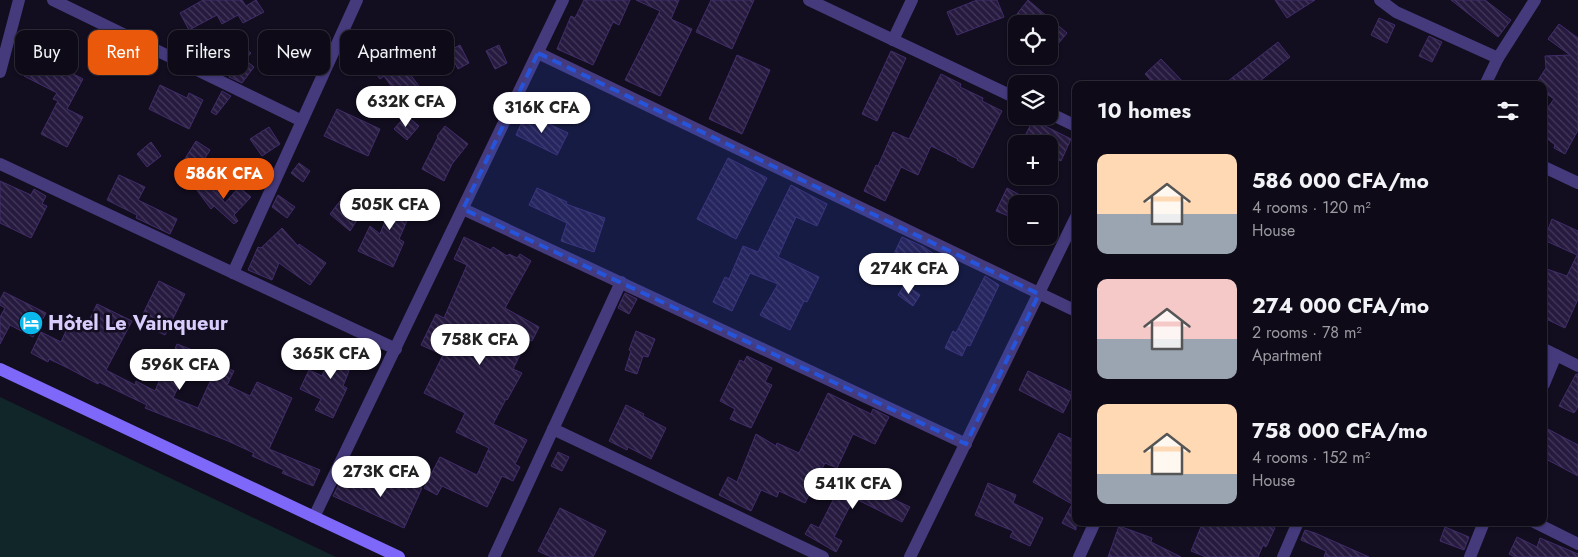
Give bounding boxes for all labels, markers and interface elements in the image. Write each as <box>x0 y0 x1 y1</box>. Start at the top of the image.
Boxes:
map controls <box>1008 15 1058 245</box>
button: locate <box>1008 15 1058 65</box>
chip: Buy <box>15 30 78 75</box>
chip: Rent <box>88 30 158 75</box>
chip: Filters <box>168 30 248 75</box>
chip: New <box>258 30 330 75</box>
chip: Apartment <box>340 30 454 75</box>
button: layers <box>1008 75 1058 125</box>
pin: 632K CFA <box>354 86 458 128</box>
text: 632K CFA <box>367 90 445 113</box>
pin: 316K CFA <box>490 92 594 134</box>
text: 316K CFA <box>504 96 580 119</box>
text: 10 homes <box>1097 96 1191 126</box>
icon: filters <box>1494 97 1522 125</box>
button: + <box>1008 135 1058 185</box>
pin: 586K CFA <box>172 158 276 200</box>
text: 586K CFA <box>185 162 263 185</box>
text: 586 000 CFA/mo <box>1252 166 1429 196</box>
icon: home <box>1137 174 1197 234</box>
pin: 505K CFA <box>338 188 442 231</box>
text: 505K CFA <box>351 193 429 216</box>
button: − <box>1008 195 1058 245</box>
text: 4 rooms · 120 m² <box>1252 196 1371 219</box>
text: House <box>1252 219 1295 242</box>
pin: 274K CFA <box>857 252 961 295</box>
text: 274K CFA <box>870 257 948 280</box>
text: 274 000 CFA/mo <box>1252 291 1429 321</box>
icon: home <box>1137 299 1197 359</box>
place label: Hôtel Le Vainqueur <box>48 309 229 338</box>
hotel icon: Hôtel Le Vainqueur <box>18 310 44 336</box>
text: 2 rooms · 78 m² <box>1252 321 1362 344</box>
pin: 758K CFA <box>428 324 532 366</box>
text: 758K CFA <box>442 328 518 351</box>
pin: 365K CFA <box>279 338 383 380</box>
text: 365K CFA <box>292 342 370 365</box>
text: Apartment <box>1252 344 1322 367</box>
pin: 596K CFA <box>128 348 232 391</box>
text: 596K CFA <box>141 353 219 376</box>
text: 758 000 CFA/mo <box>1252 416 1428 446</box>
icon: home <box>1137 424 1197 484</box>
text: 4 rooms · 152 m² <box>1252 446 1370 469</box>
pin: 273K CFA <box>329 456 433 498</box>
text: 273K CFA <box>343 460 419 483</box>
pin: 541K CFA <box>801 468 905 510</box>
text: House <box>1252 469 1295 492</box>
text: 541K CFA <box>815 472 891 495</box>

